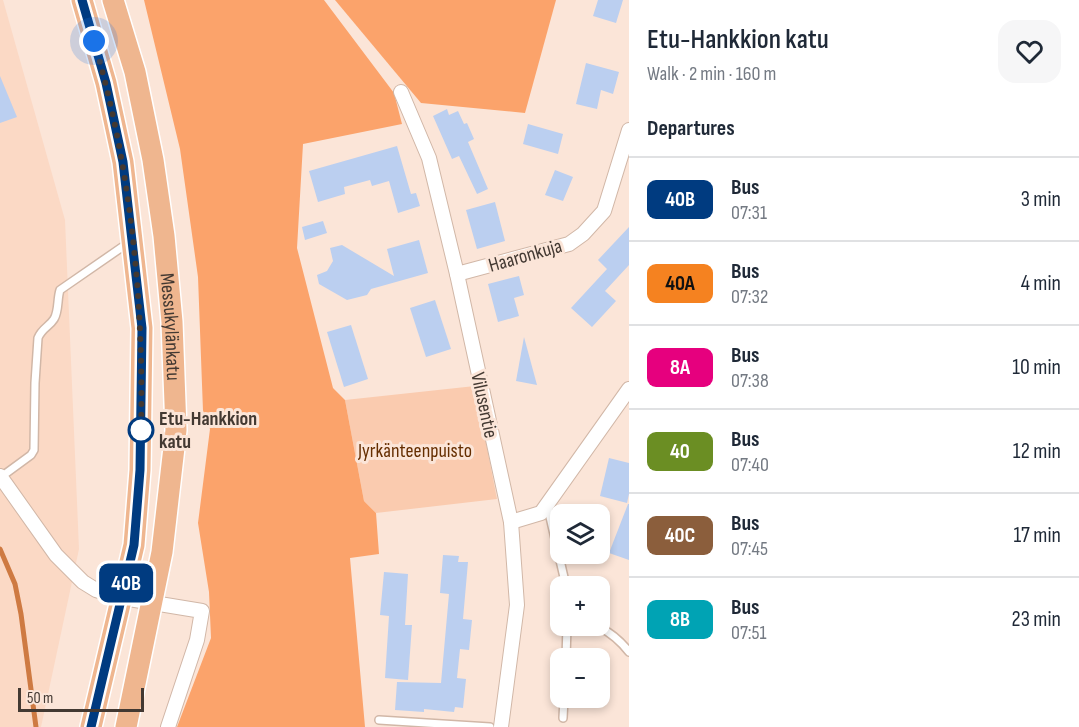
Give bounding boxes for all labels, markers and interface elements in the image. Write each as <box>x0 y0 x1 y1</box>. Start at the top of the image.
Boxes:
button: heart <box>998 20 1061 83</box>
text: Etu-Hankkion katu <box>647 23 829 56</box>
your location <box>79 26 109 56</box>
text: Walk · 2 min · 160 m <box>647 62 776 86</box>
text: Departures <box>647 115 735 142</box>
text: Bus <box>731 174 760 201</box>
text: 3 min <box>1021 186 1061 213</box>
text: 40B <box>665 187 695 212</box>
text: 07:31 <box>731 201 767 225</box>
street label: Haaronkuja <box>486 234 565 278</box>
text: Bus <box>731 258 760 285</box>
text: 4 min <box>1021 270 1061 297</box>
text: 40A <box>665 271 695 296</box>
street label: Messukylänkatu <box>155 272 185 381</box>
text: 07:32 <box>731 285 768 309</box>
text: Bus <box>731 342 760 369</box>
text: 10 min <box>1012 354 1061 381</box>
text: 8A <box>670 355 690 380</box>
text: 07:38 <box>731 369 769 393</box>
street label: Vilusentie <box>465 370 503 440</box>
place label: Etu-Hankkion katu <box>159 407 257 454</box>
marker: Etu-Hankkion katu <box>128 417 154 443</box>
text: Bus <box>731 426 760 453</box>
text: 12 min <box>1013 438 1061 465</box>
park label: Jyrkänteenpuisto <box>357 439 472 463</box>
text: 40 <box>670 439 690 464</box>
text: 07:40 <box>731 453 769 477</box>
map controls <box>550 504 610 708</box>
button: layers <box>550 504 610 564</box>
text: Bus <box>731 510 760 537</box>
text: 17 min <box>1013 522 1061 549</box>
text: 40C <box>665 523 695 548</box>
text: 07:45 <box>731 537 768 561</box>
line badge: 40B <box>92 564 160 602</box>
text: 40B <box>111 571 141 596</box>
button: + <box>550 576 610 636</box>
text: Bus <box>731 594 760 621</box>
text: 23 min <box>1012 606 1061 633</box>
text: 8B <box>670 607 690 632</box>
text: 07:51 <box>731 621 767 645</box>
button: − <box>550 648 610 708</box>
scale bar <box>18 685 144 712</box>
text: 50 m <box>27 689 53 708</box>

